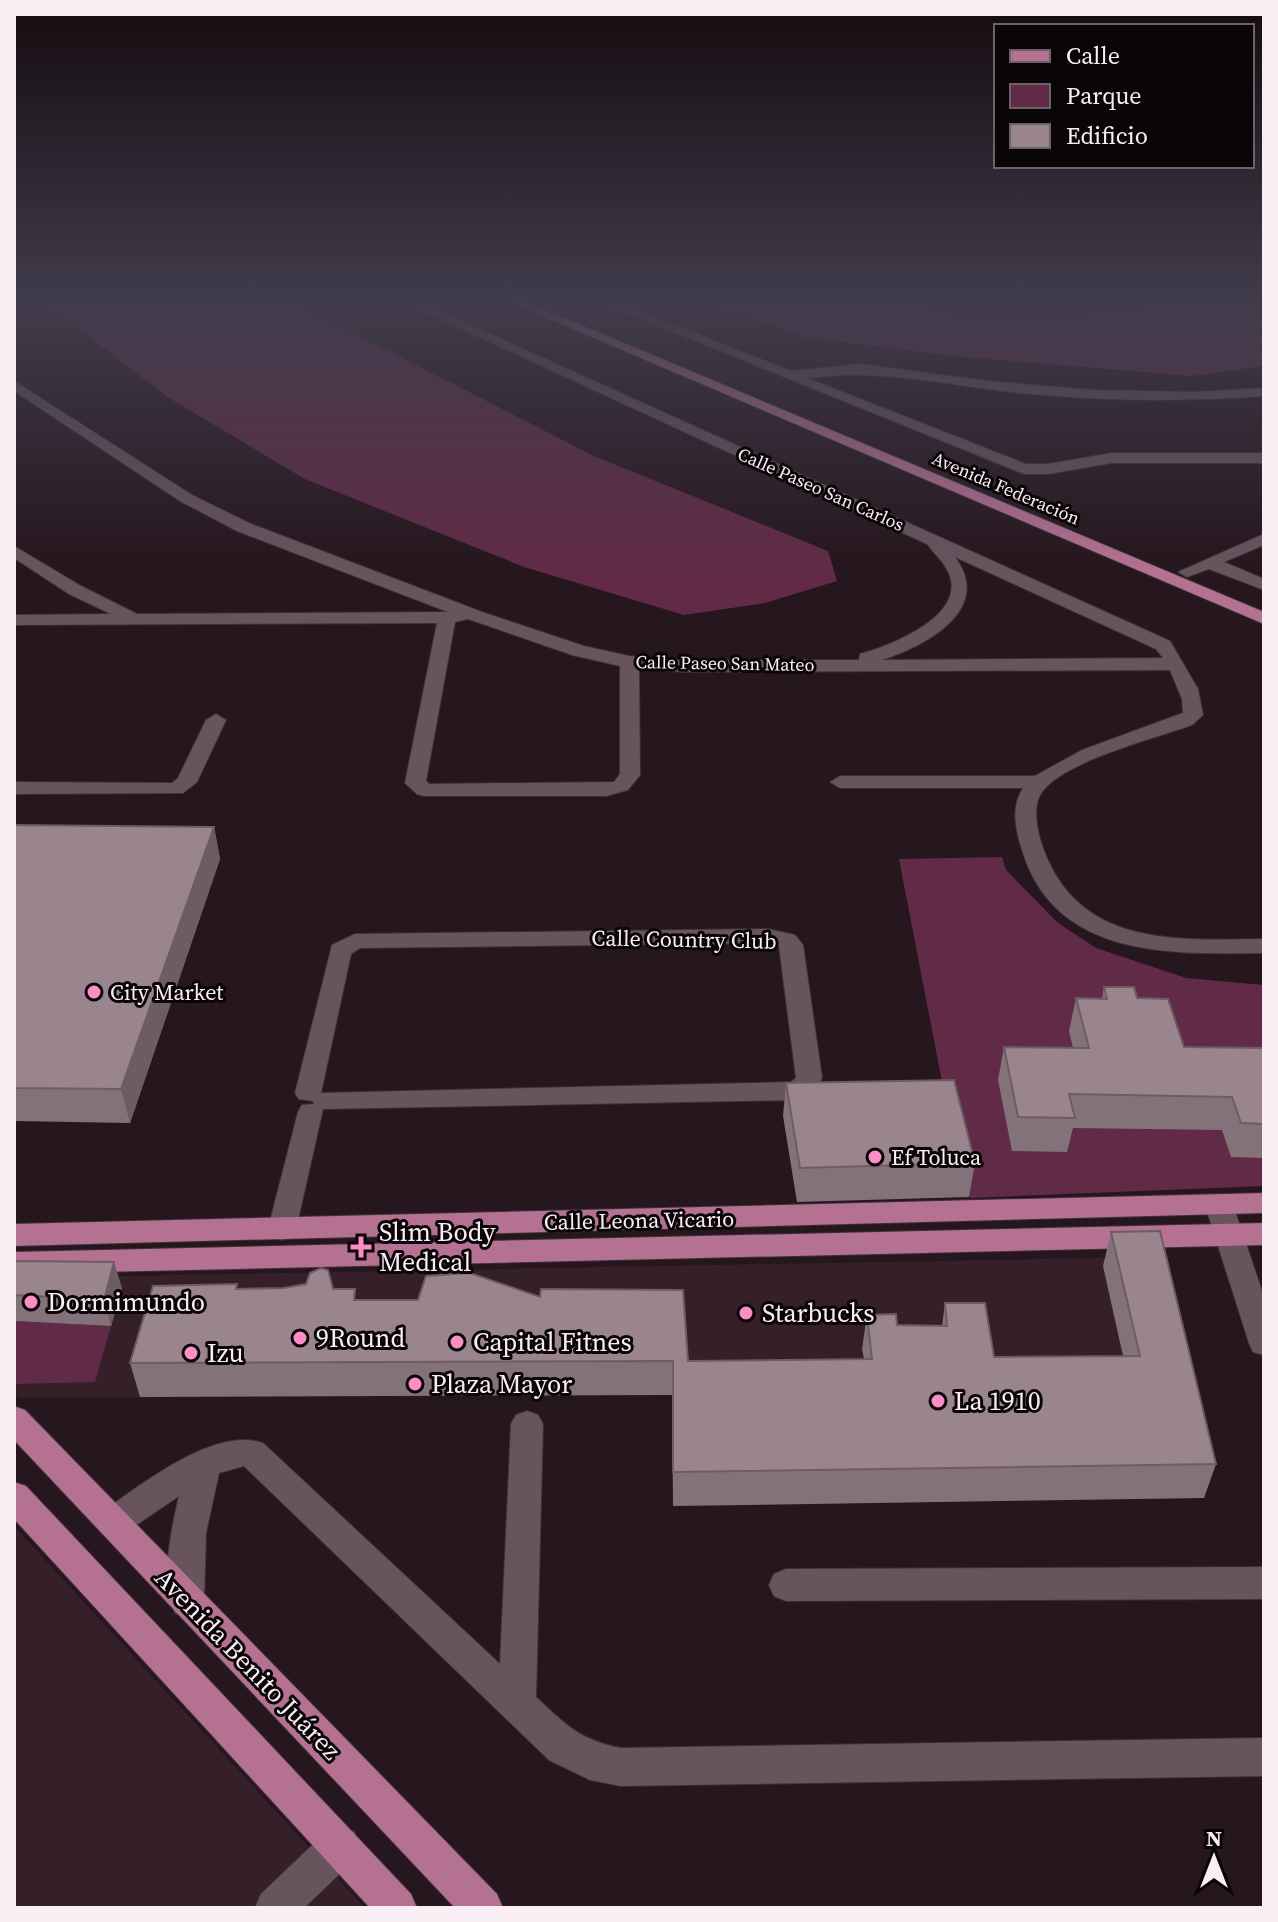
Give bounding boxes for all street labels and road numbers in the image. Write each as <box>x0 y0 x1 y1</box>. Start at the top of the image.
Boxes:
street label: Calle Paseo San Carlos <box>734 441 908 537</box>
street label: Avenida Federación <box>928 446 1084 530</box>
street label: Calle Paseo San Mateo <box>635 649 815 677</box>
street label: Calle Country Club <box>591 922 777 956</box>
street label: Calle Leona Vicario <box>544 1203 734 1237</box>
street label: Avenida Benito Juárez <box>147 1560 349 1768</box>

